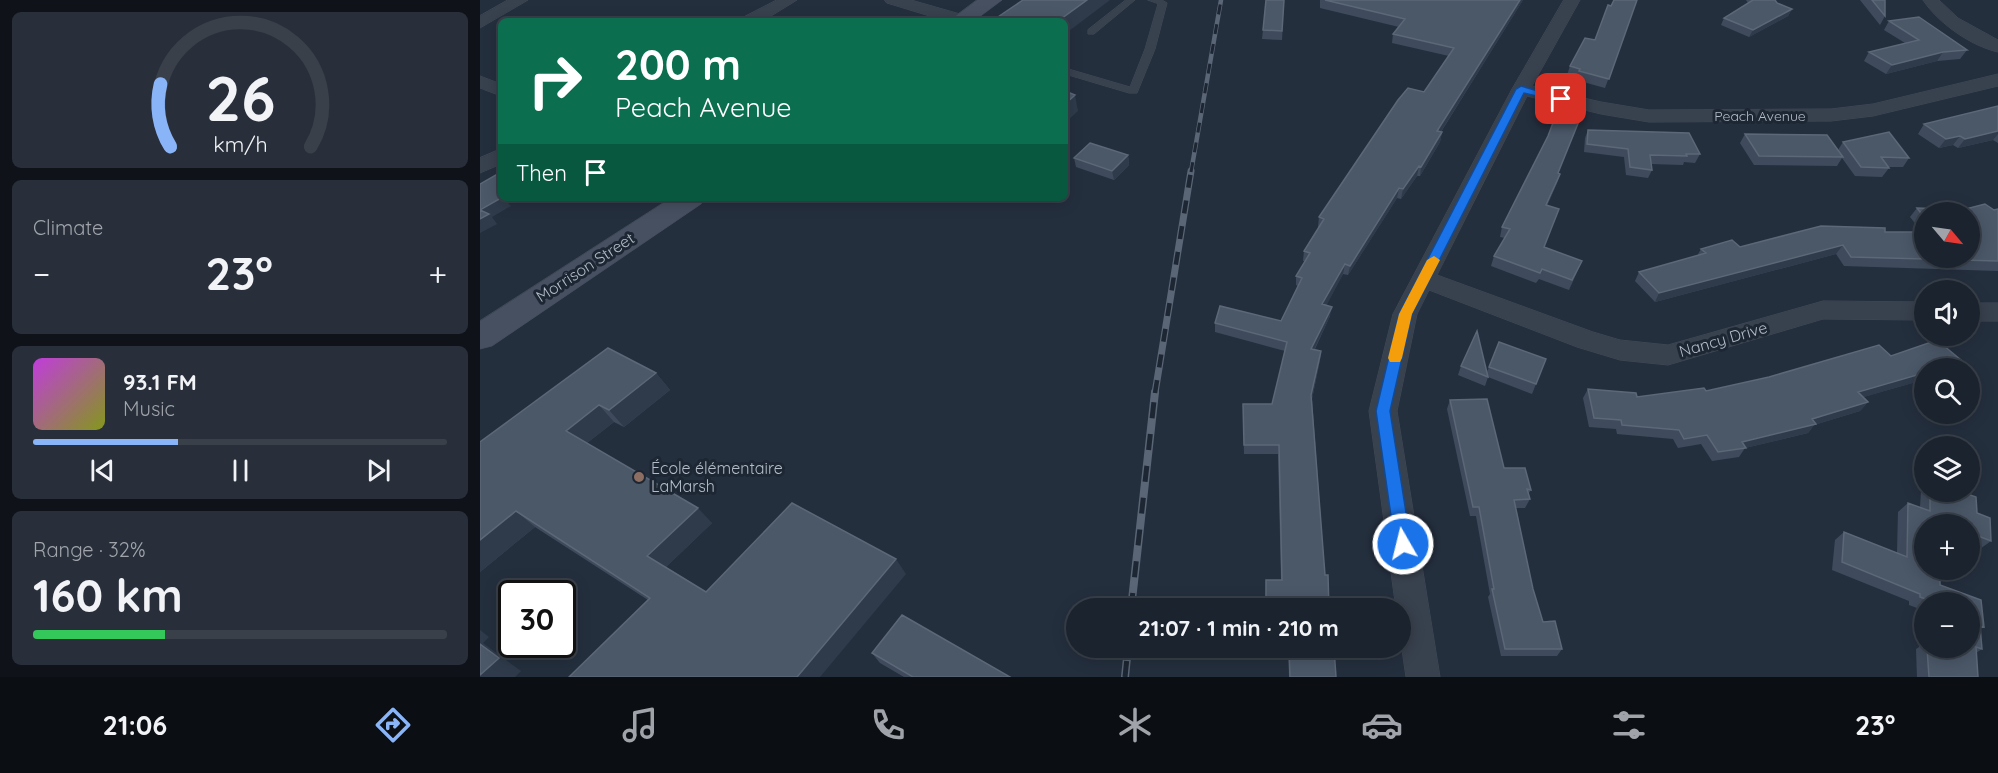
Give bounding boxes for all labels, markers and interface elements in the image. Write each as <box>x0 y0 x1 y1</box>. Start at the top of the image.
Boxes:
text: 200 m <box>615 38 741 91</box>
icon: right <box>516 42 594 120</box>
text: 26 <box>205 59 275 137</box>
pin <box>1535 73 1586 124</box>
icon: arrive <box>1544 82 1577 115</box>
text: Peach Avenue <box>615 90 792 124</box>
street label: Peach Avenue <box>1714 107 1806 125</box>
text: km/h <box>213 131 267 157</box>
icon: arrive <box>579 156 612 189</box>
text: Then <box>516 159 567 187</box>
north arrow <box>1914 202 1980 268</box>
map controls <box>1914 202 1980 658</box>
text: Climate <box>33 215 103 240</box>
street label: Morrison Street <box>532 228 638 306</box>
text: 23° <box>206 245 273 301</box>
text: − <box>33 253 50 294</box>
text: + <box>428 253 447 294</box>
button: sound <box>1914 280 1980 346</box>
street label: Nancy Drive <box>1677 317 1769 361</box>
button: search <box>1914 358 1980 424</box>
text: 93.1 FM <box>123 368 197 396</box>
text: Music <box>123 396 175 421</box>
button: layers <box>1914 436 1980 502</box>
icon: previous <box>86 454 119 487</box>
icon: pause <box>224 454 257 487</box>
icon: next <box>362 454 395 487</box>
place label: École élémentaire LaMarsh <box>651 458 783 496</box>
marker: École élémentaire LaMarsh <box>632 470 646 484</box>
position arrow <box>1371 512 1435 576</box>
button: + <box>1914 514 1980 580</box>
text: Range · 32% <box>33 537 145 562</box>
text: 160 km <box>33 567 183 623</box>
speed limit sign: 30 <box>498 580 576 658</box>
button: − <box>1914 592 1980 658</box>
text: 21:07 · 1 min · 210 m <box>1138 614 1339 642</box>
icon: directions <box>372 704 414 746</box>
icon: music <box>619 704 661 746</box>
icon: phone <box>867 704 909 746</box>
icon: climate <box>1114 704 1156 746</box>
icon: car <box>1361 704 1403 746</box>
icon: filters <box>1608 704 1650 746</box>
text: 21:06 <box>103 708 167 742</box>
text: 23° <box>1855 708 1895 742</box>

